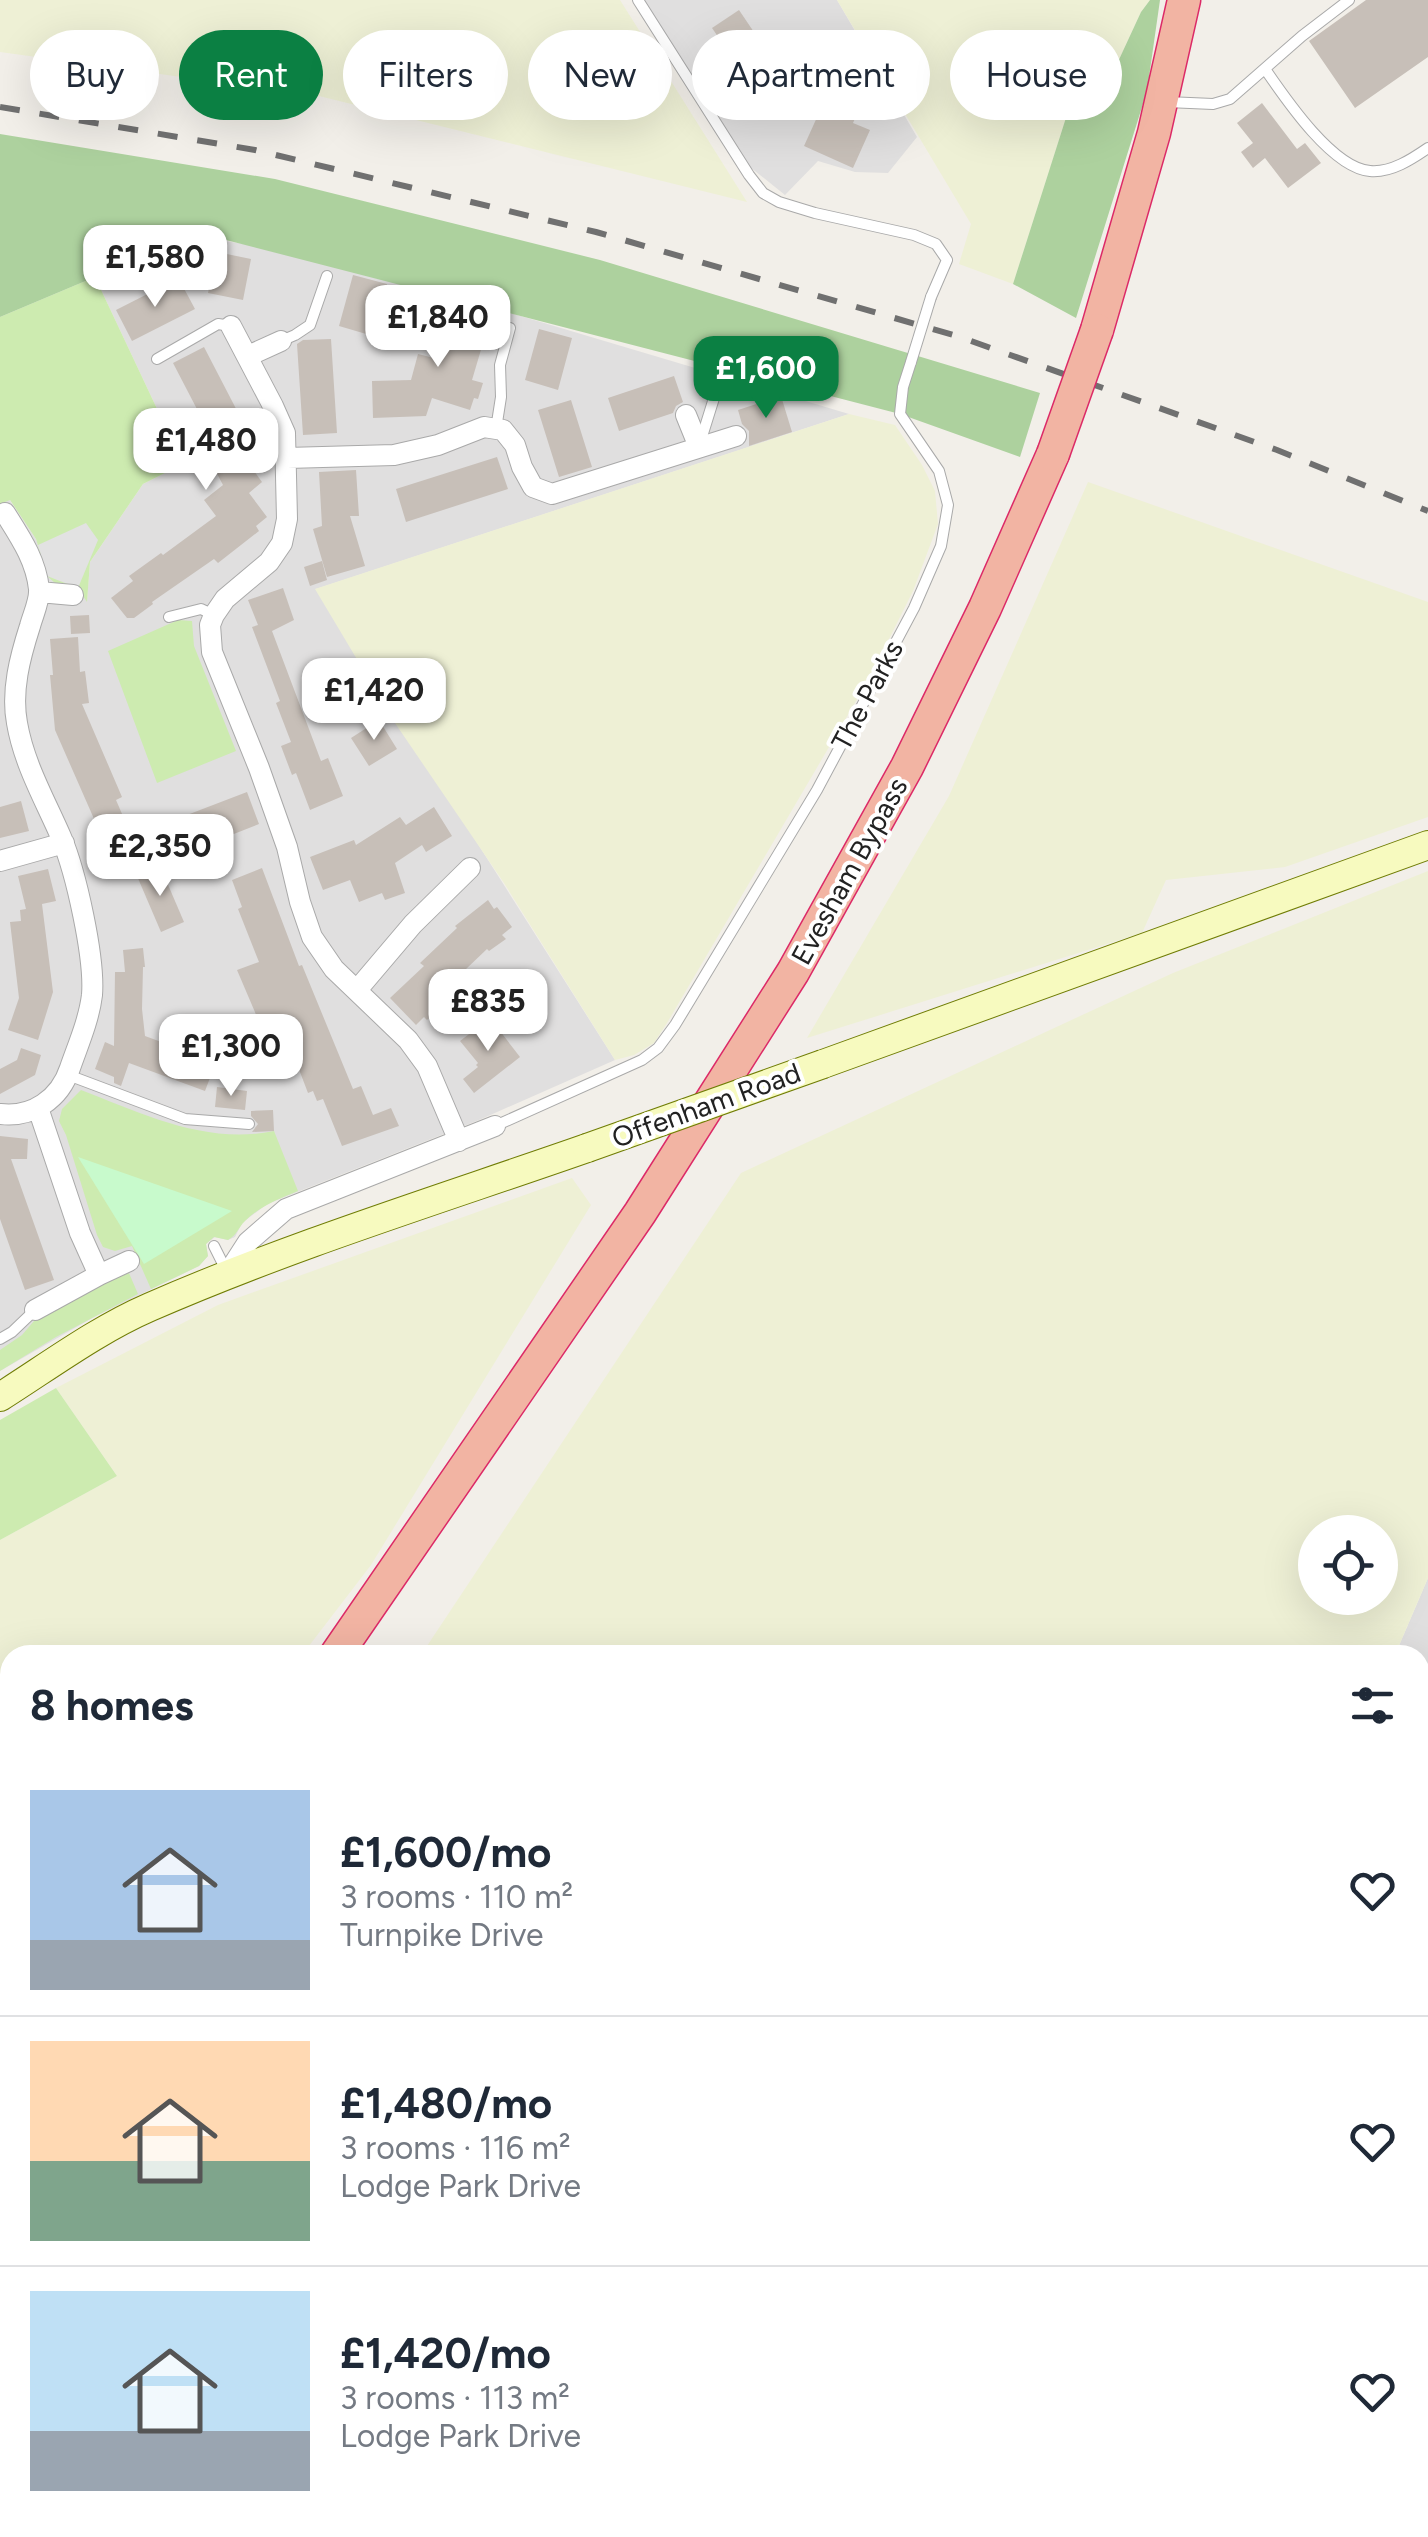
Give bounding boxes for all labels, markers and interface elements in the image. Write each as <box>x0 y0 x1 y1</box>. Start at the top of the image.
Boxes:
chip: Buy <box>30 30 159 120</box>
chip: Rent <box>179 30 323 120</box>
chip: Filters <box>343 30 508 120</box>
chip: New <box>528 30 672 120</box>
chip: Apartment <box>692 30 930 120</box>
chip: House <box>950 30 1122 120</box>
pin: £1,580 <box>74 225 236 310</box>
text: £1,580 <box>105 238 205 276</box>
pin: £1,840 <box>357 285 519 370</box>
text: £1,840 <box>387 298 489 336</box>
pin: £1,600 <box>685 336 847 421</box>
text: £1,600 <box>716 349 816 387</box>
pin: £1,480 <box>125 408 287 493</box>
text: £1,480 <box>155 421 257 459</box>
street label: The Parks <box>824 634 910 756</box>
pin: £1,420 <box>293 658 455 743</box>
text: £1,420 <box>324 671 424 709</box>
street label: Evesham Bypass <box>784 772 914 970</box>
pin: £2,350 <box>79 814 241 899</box>
text: £2,350 <box>109 827 211 865</box>
pin: £835 <box>429 969 547 1054</box>
text: £835 <box>450 982 526 1020</box>
pin: £1,300 <box>150 1014 312 1099</box>
text: £1,300 <box>181 1027 281 1065</box>
street label: Offenham Road <box>607 1055 805 1155</box>
map controls <box>1298 1515 1398 1615</box>
button: locate <box>1298 1515 1398 1615</box>
icon: filters <box>1345 1678 1400 1733</box>
text: 8 homes <box>30 1680 194 1731</box>
text: £1,600/mo <box>340 1827 551 1878</box>
icon: home <box>110 1830 230 1950</box>
icon: heart <box>1345 1863 1400 1918</box>
text: 3 rooms · 110 m² <box>340 1878 573 1916</box>
text: Turnpike Drive <box>340 1916 544 1954</box>
text: £1,480/mo <box>340 2078 552 2129</box>
icon: home <box>110 2081 230 2201</box>
icon: heart <box>1345 2114 1400 2169</box>
text: 3 rooms · 116 m² <box>340 2129 571 2167</box>
text: Lodge Park Drive <box>340 2167 581 2205</box>
text: £1,420/mo <box>340 2328 551 2379</box>
icon: home <box>110 2331 230 2451</box>
icon: heart <box>1345 2364 1400 2419</box>
text: 3 rooms · 113 m² <box>340 2379 570 2417</box>
text: Lodge Park Drive <box>340 2417 581 2455</box>

